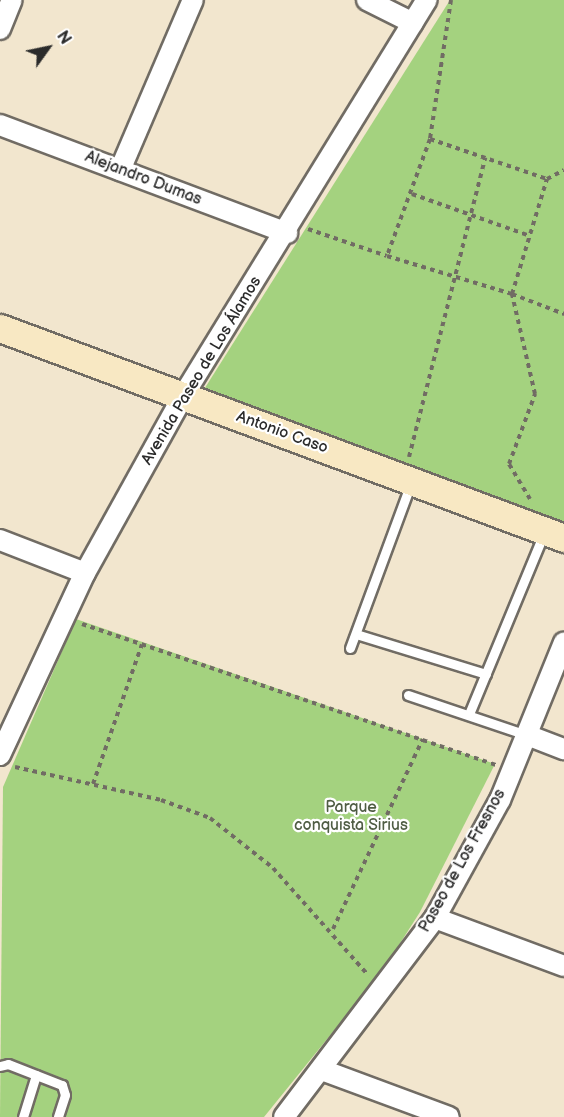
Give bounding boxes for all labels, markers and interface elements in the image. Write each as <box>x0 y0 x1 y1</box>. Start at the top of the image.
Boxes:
north arrow <box>18 18 78 78</box>
text: N <box>52 28 75 48</box>
street label: Alejandro Dumas <box>82 148 204 210</box>
street label: Avenida Paseo de Los Álamos <box>138 273 266 469</box>
street label: Antonio Caso <box>234 408 330 458</box>
street label: Paseo de Los Fresnos <box>416 786 510 936</box>
park label: Parque conquista Sirius <box>294 798 408 836</box>

